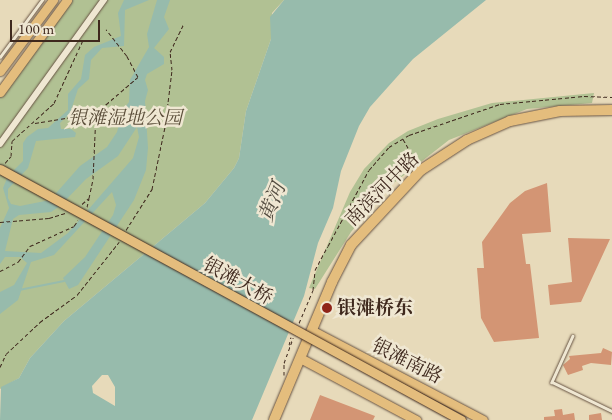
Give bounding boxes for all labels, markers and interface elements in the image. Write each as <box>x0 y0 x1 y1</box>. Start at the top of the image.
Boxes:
scale bar <box>12 10 102 42</box>
text: 100 m <box>18 19 54 38</box>
park label: 银滩湿地公园 <box>68 107 182 129</box>
street label: 南滨河中路 <box>340 147 424 231</box>
water label: 黄河 <box>253 179 291 225</box>
street label: 银滩大桥 <box>199 253 277 309</box>
place label: 银滩桥东 <box>337 297 413 319</box>
marker: 银滩桥东 <box>321 302 333 314</box>
street label: 银滩南路 <box>368 334 446 388</box>

